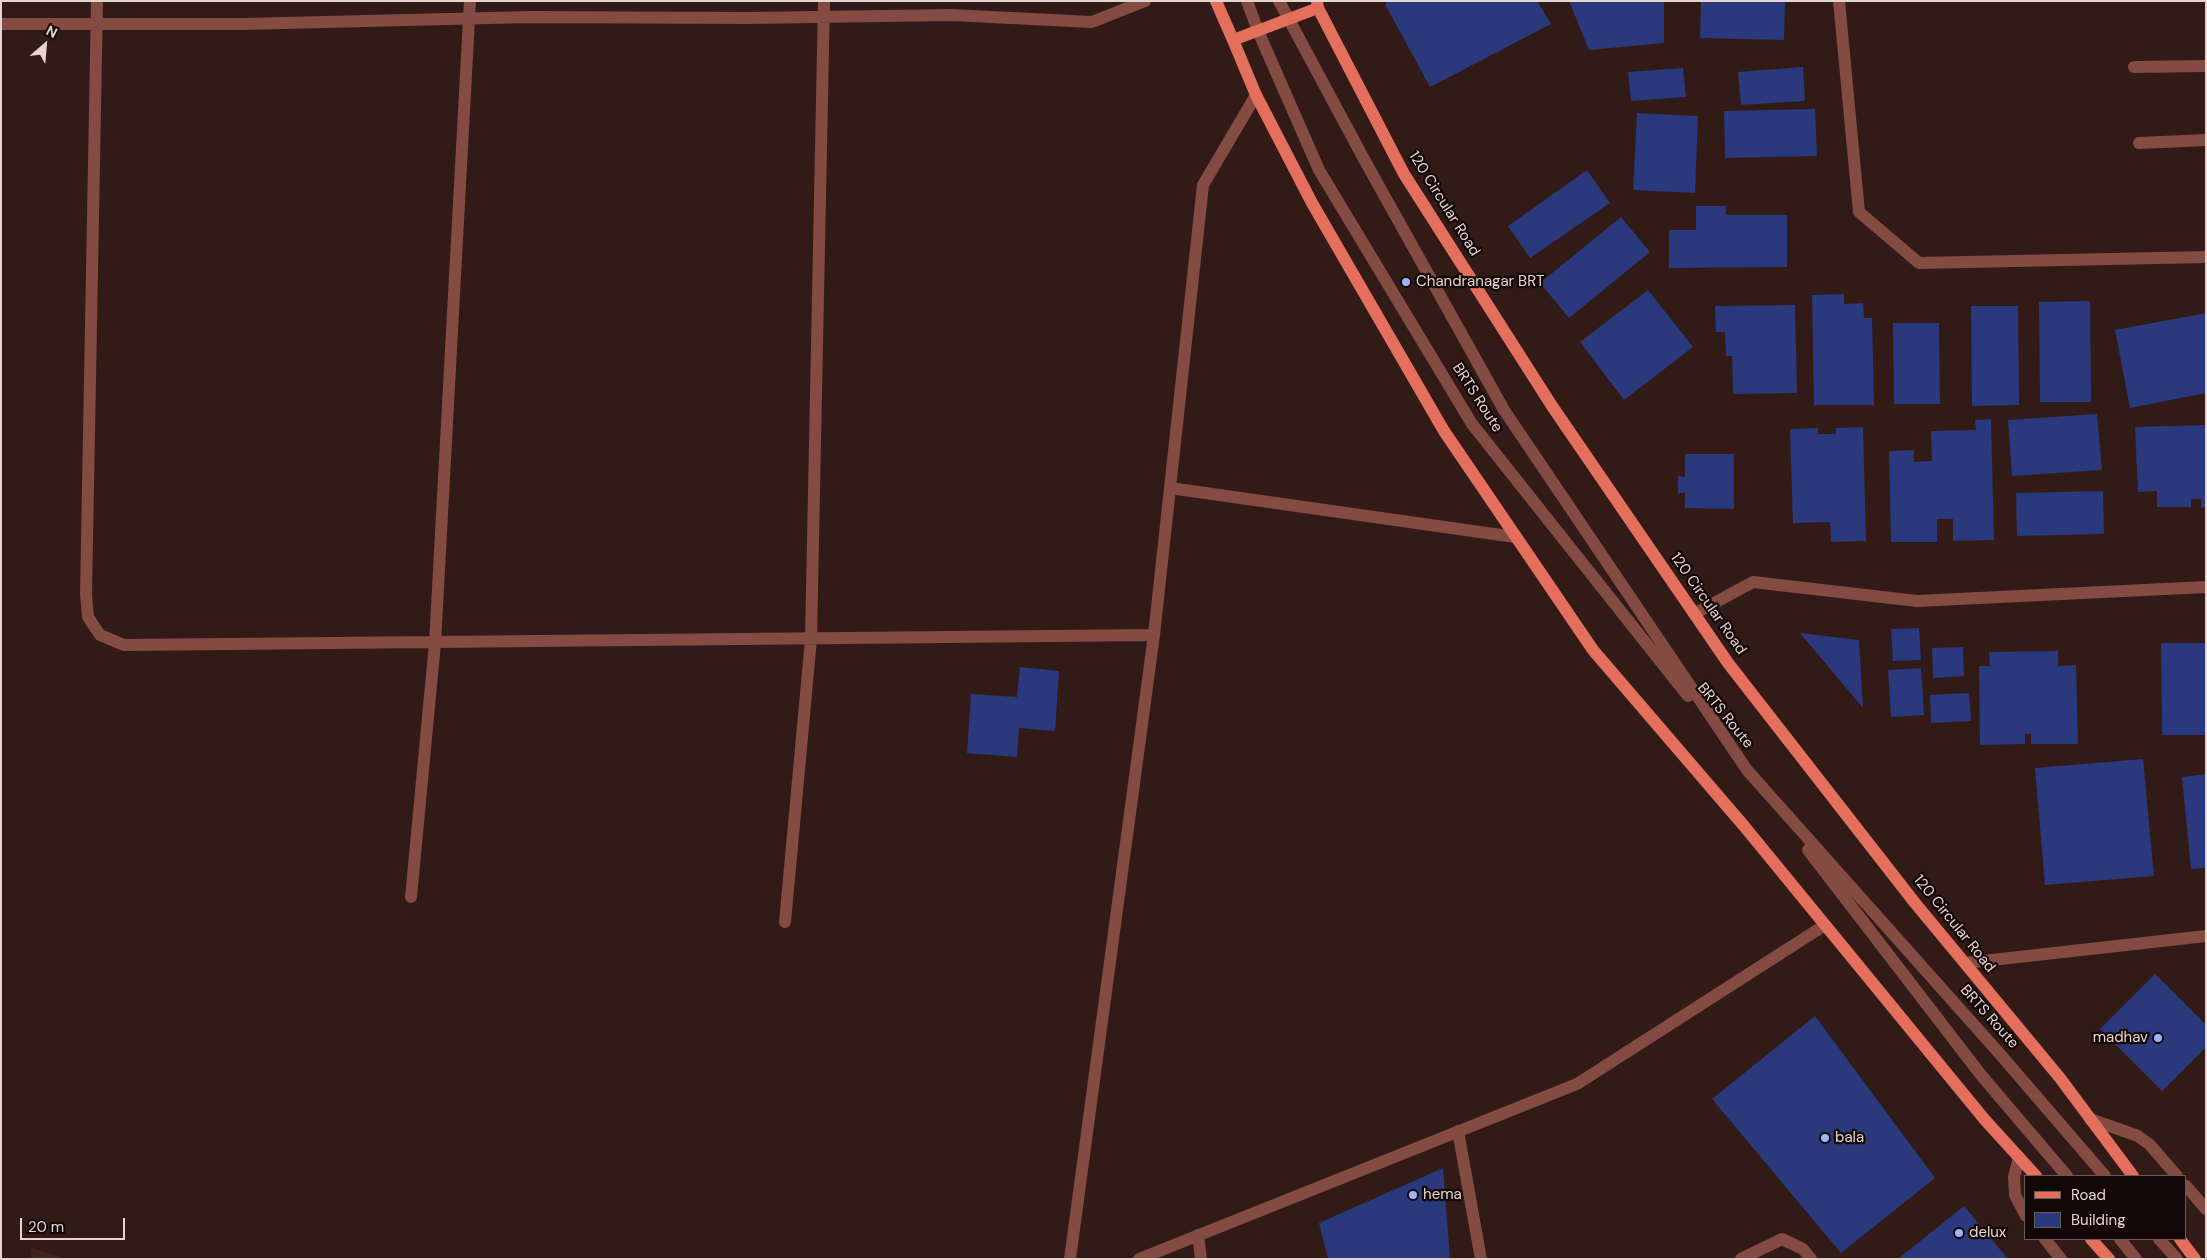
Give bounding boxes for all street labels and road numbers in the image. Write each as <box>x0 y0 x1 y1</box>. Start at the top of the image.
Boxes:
street label: 120 Circular Road <box>1405 148 1483 260</box>
street label: BRTS Route <box>1448 360 1506 436</box>
street label: 120 Circular Road <box>1666 550 1750 658</box>
street label: BRTS Route <box>1693 680 1757 752</box>
street label: 120 Circular Road <box>1909 872 1999 976</box>
street label: BRTS Route <box>1956 982 2022 1052</box>

